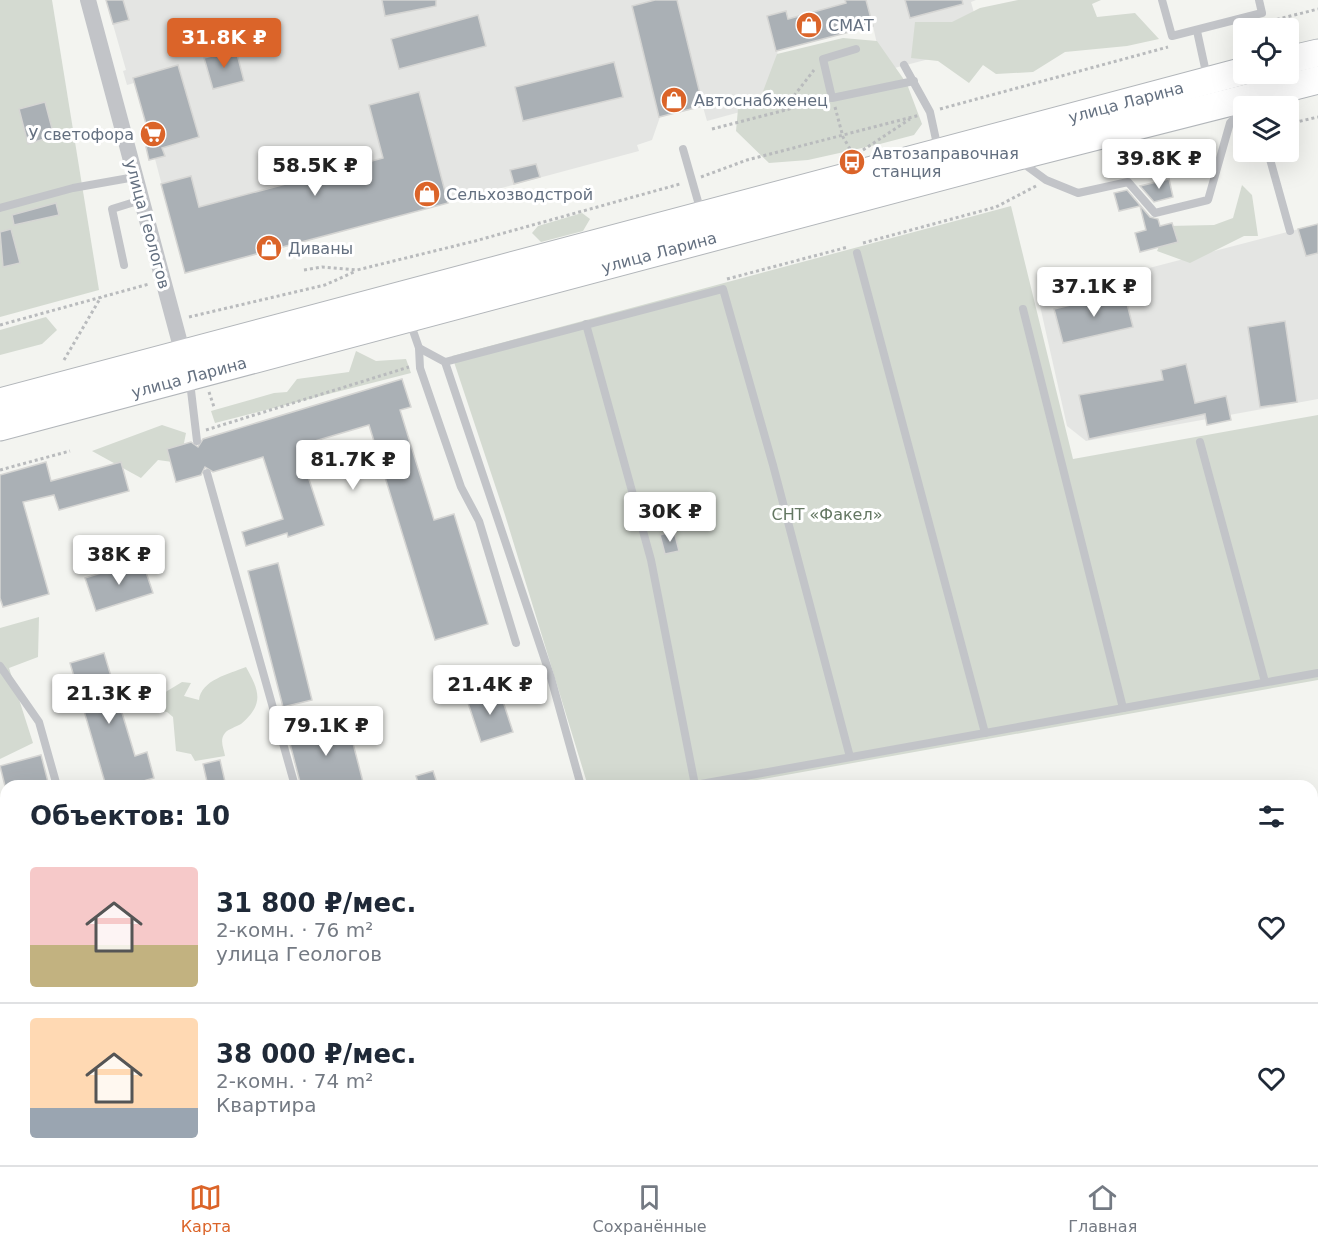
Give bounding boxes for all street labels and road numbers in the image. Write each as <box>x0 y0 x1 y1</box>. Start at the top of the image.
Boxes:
street label: улица Ларина <box>1066 78 1186 127</box>
street label: улица Геологов <box>121 157 174 291</box>
street label: улица Ларина <box>599 228 719 277</box>
street label: улица Ларина <box>129 353 249 402</box>

